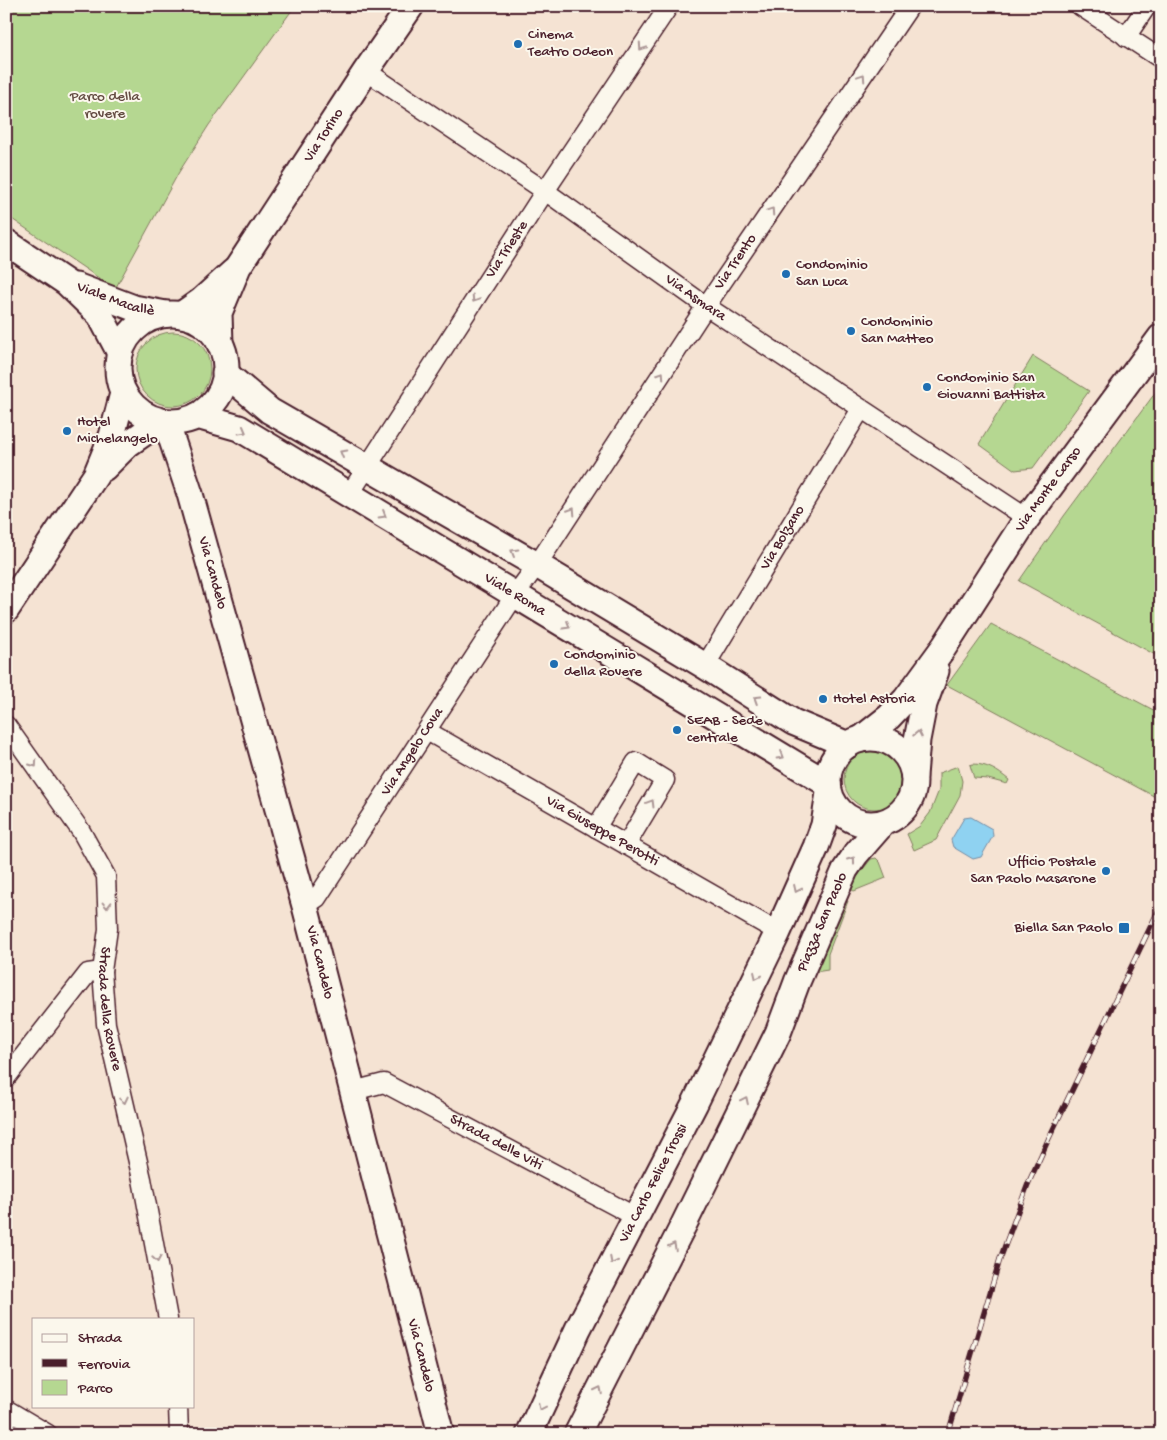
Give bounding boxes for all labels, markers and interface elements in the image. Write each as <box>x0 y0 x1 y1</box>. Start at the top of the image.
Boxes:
place label: Cinema Teatro Odeon <box>527 26 613 61</box>
marker: Cinema Teatro Odeon <box>512 38 524 50</box>
one-way arrow <box>639 41 648 50</box>
one-way arrow <box>856 73 865 82</box>
park label: Parco della rovere <box>69 88 141 123</box>
street label: Via Torino <box>299 105 348 166</box>
one-way arrow <box>765 207 774 217</box>
street label: Via Trieste <box>482 217 533 283</box>
street label: Via Trento <box>710 231 761 294</box>
place label: Condominio San Luca <box>796 256 868 291</box>
marker: Condominio San Luca <box>780 268 792 280</box>
street label: Via Asmara <box>660 270 730 326</box>
street label: Viale Macallè <box>73 278 156 321</box>
one-way arrow <box>472 293 481 303</box>
place label: Condominio San Matteo <box>861 313 934 348</box>
marker: Condominio San Matteo <box>845 325 857 337</box>
place label: Condominio San Giovanni Battista <box>937 369 1046 404</box>
one-way arrow <box>655 371 664 381</box>
marker: Condominio San Giovanni Battista <box>921 381 933 393</box>
place label: Hotel Michelangelo <box>77 413 158 448</box>
marker: Hotel Michelangelo <box>61 425 73 437</box>
one-way arrow <box>238 425 247 435</box>
street label: Via Monte Carso <box>1011 443 1086 536</box>
one-way arrow <box>339 449 348 459</box>
street label: Via Bolzano <box>756 502 809 574</box>
one-way arrow <box>566 507 575 517</box>
one-way arrow <box>377 508 386 518</box>
street label: Via Candelo <box>193 534 231 612</box>
one-way arrow <box>510 548 519 558</box>
street label: Viale Roma <box>480 569 550 621</box>
one-way arrow <box>561 620 570 629</box>
place label: Condominio della Rovere <box>564 646 642 681</box>
marker: Condominio della Rovere <box>548 658 560 670</box>
place label: Hotel Astoria <box>833 690 916 708</box>
marker: Hotel Astoria <box>817 693 829 705</box>
one-way arrow <box>754 696 763 706</box>
street label: Via Angelo Cova <box>377 704 448 800</box>
place label: SEAB - Sede centrale <box>687 712 763 747</box>
marker: SEAB - Sede centrale <box>671 724 683 736</box>
one-way arrow <box>913 730 923 738</box>
one-way arrow <box>775 749 784 759</box>
one-way arrow <box>28 759 37 768</box>
street label: Via Giuseppe Perotti <box>542 791 662 871</box>
one-way arrow <box>645 800 655 809</box>
place label: Ufficio Postale San Paolo Masarone <box>970 853 1096 888</box>
one-way arrow <box>846 856 855 866</box>
marker: Ufficio Postale San Paolo Masarone <box>1100 865 1112 877</box>
street label: Piazza San Paolo <box>793 870 852 976</box>
one-way arrow <box>793 884 804 893</box>
one-way arrow <box>102 902 112 910</box>
place label: Biella San Paolo <box>1013 919 1113 937</box>
marker: Biella San Paolo <box>1117 921 1131 935</box>
street label: Via Candelo <box>301 923 338 1001</box>
street label: Strada della Rovere <box>93 945 126 1073</box>
one-way arrow <box>753 971 763 980</box>
one-way arrow <box>118 1096 129 1105</box>
one-way arrow <box>739 1096 749 1105</box>
street label: Strada delle Viti <box>446 1111 546 1175</box>
street label: Via Carlo Felice Trossi <box>615 1121 692 1247</box>
one-way arrow <box>667 1242 677 1251</box>
one-way arrow <box>151 1255 161 1264</box>
one-way arrow <box>609 1256 619 1265</box>
street label: Via Candelo <box>403 1316 439 1394</box>
legend <box>32 1318 195 1408</box>
text: Strada <box>78 1330 123 1348</box>
text: Ferrovia <box>77 1356 131 1374</box>
text: Parco <box>77 1380 113 1398</box>
one-way arrow <box>593 1387 603 1396</box>
one-way arrow <box>537 1402 547 1411</box>

